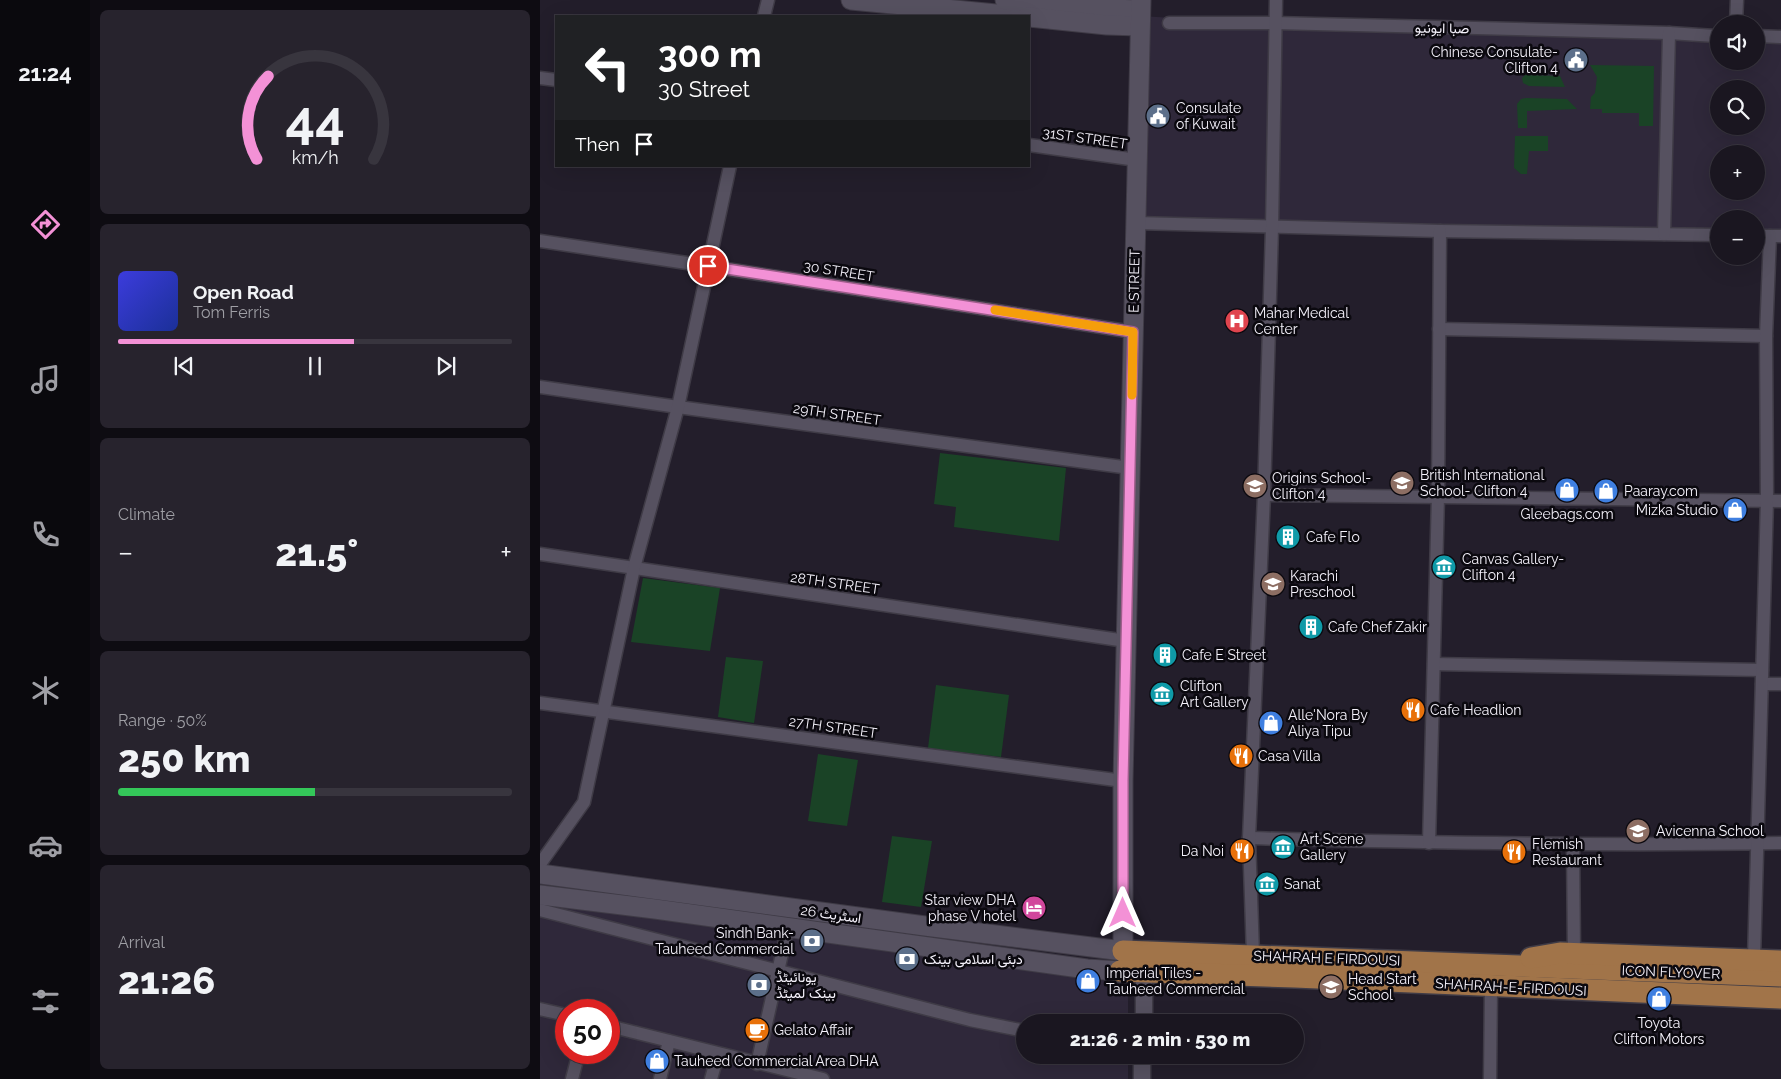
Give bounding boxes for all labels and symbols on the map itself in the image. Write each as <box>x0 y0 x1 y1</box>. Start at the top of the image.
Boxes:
street label: صبا ایونیو <box>1415 20 1470 37</box>
place label: Chinese Consulate- Clifton 4 <box>1431 44 1558 76</box>
public building icon: Chinese Consulate- Clifton 4 <box>1563 47 1589 73</box>
place label: Consulate of Kuwait <box>1176 100 1241 132</box>
public building icon: Consulate of Kuwait <box>1145 103 1171 129</box>
street label: 31ST STREET <box>1042 124 1129 152</box>
pin <box>687 245 729 287</box>
street label: E STREET <box>1125 248 1143 313</box>
street label: 30 STREET <box>803 258 876 285</box>
place label: Mahar Medical Center <box>1254 305 1349 337</box>
hospital icon: Mahar Medical Center <box>1224 308 1250 334</box>
street label: 29TH STREET <box>792 400 882 428</box>
place label: British International School- Clifton 4 <box>1420 467 1544 499</box>
place label: Origins School- Clifton 4 <box>1272 470 1371 502</box>
school or university icon: British International School- Clifton 4 <box>1389 470 1415 496</box>
school or university icon: Origins School- Clifton 4 <box>1242 473 1268 499</box>
shop icon: Gleebags.com <box>1554 477 1580 503</box>
shop icon: Paaray.com <box>1593 478 1619 504</box>
place label: Paaray.com <box>1624 483 1698 499</box>
shop icon: Mizka Studio <box>1722 497 1748 523</box>
place label: Mizka Studio <box>1636 502 1718 518</box>
place label: Gleebags.com <box>1520 506 1614 522</box>
building icon: Cafe Flo <box>1275 524 1301 550</box>
place label: Cafe Flo <box>1306 529 1360 545</box>
place label: Canvas Gallery- Clifton 4 <box>1462 551 1564 583</box>
museum icon: Canvas Gallery- Clifton 4 <box>1431 554 1457 580</box>
place label: Karachi Preschool <box>1290 568 1355 600</box>
street label: 28TH STREET <box>789 569 881 597</box>
school or university icon: Karachi Preschool <box>1260 571 1286 597</box>
building icon: Cafe Chef Zakir <box>1298 614 1324 640</box>
place label: Cafe Chef Zakir <box>1328 619 1427 635</box>
building icon: Cafe E Street <box>1152 642 1178 668</box>
place label: Cafe E Street <box>1182 647 1267 663</box>
place label: Clifton Art Gallery <box>1180 678 1249 710</box>
museum icon: Clifton Art Gallery <box>1149 681 1175 707</box>
restaurant icon: Cafe Headlion <box>1400 697 1426 723</box>
place label: Cafe Headlion <box>1430 702 1521 718</box>
place label: Alle'Nora By Aliya Tipu <box>1288 707 1368 739</box>
shop icon: Alle'Nora By Aliya Tipu <box>1258 710 1284 736</box>
street label: 27TH STREET <box>788 713 879 741</box>
restaurant icon: Casa Villa <box>1228 743 1254 769</box>
place label: Casa Villa <box>1258 748 1321 764</box>
school or university icon: Avicenna School <box>1625 818 1651 844</box>
place label: Avicenna School <box>1656 823 1764 839</box>
place label: Art Scene Gallery <box>1300 831 1363 863</box>
museum icon: Art Scene Gallery <box>1270 834 1296 860</box>
place label: Flemish Restaurant <box>1532 836 1602 868</box>
restaurant icon: Da Noi <box>1229 838 1255 864</box>
restaurant icon: Flemish Restaurant <box>1501 839 1527 865</box>
place label: Da Noi <box>1181 843 1224 859</box>
museum icon: Sanat <box>1254 871 1280 897</box>
place label: Sanat <box>1284 876 1321 892</box>
position arrow <box>1096 886 1148 938</box>
place label: Star view DHA phase V hotel <box>925 892 1017 924</box>
hotel icon: Star view DHA phase V hotel <box>1021 895 1047 921</box>
street label: اسٹریٹ 26 <box>799 902 862 927</box>
place label: Sindh Bank- Tauheed Commercial <box>655 925 794 957</box>
bank icon: Sindh Bank- Tauheed Commercial <box>799 928 825 954</box>
bank icon: دبئی اسلامی بینک <box>894 946 920 972</box>
street label: SHAHRAH E FIRDOUSI <box>1253 947 1401 969</box>
place label: دبئی اسلامی بینک <box>924 951 1023 968</box>
street label: ICON FLYOVER <box>1622 962 1720 982</box>
place label: Imperial Tiles - Tauheed Commercial <box>1106 965 1245 997</box>
shop icon: Imperial Tiles - Tauheed Commercial <box>1075 968 1101 994</box>
place label: یونائیٹڈ بینک لمیٹڈ <box>776 969 836 1002</box>
place label: Head Start School <box>1348 971 1417 1003</box>
bank icon: یونائیٹڈ بینک لمیٹڈ <box>746 972 772 998</box>
school or university icon: Head Start School <box>1318 974 1344 1000</box>
street label: SHAHRAH-E-FIRDOUSI <box>1435 975 1587 999</box>
shop icon: Toyota Clifton Motors <box>1646 986 1672 1012</box>
speed limit sign: 50 <box>555 999 620 1064</box>
place label: Toyota Clifton Motors <box>1614 1015 1705 1047</box>
cafe icon: Gelato Affair <box>744 1017 770 1043</box>
place label: Gelato Affair <box>774 1022 853 1038</box>
shop icon: Tauheed Commercial Area DHA <box>644 1048 670 1074</box>
place label: Tauheed Commercial Area DHA <box>674 1053 879 1069</box>

